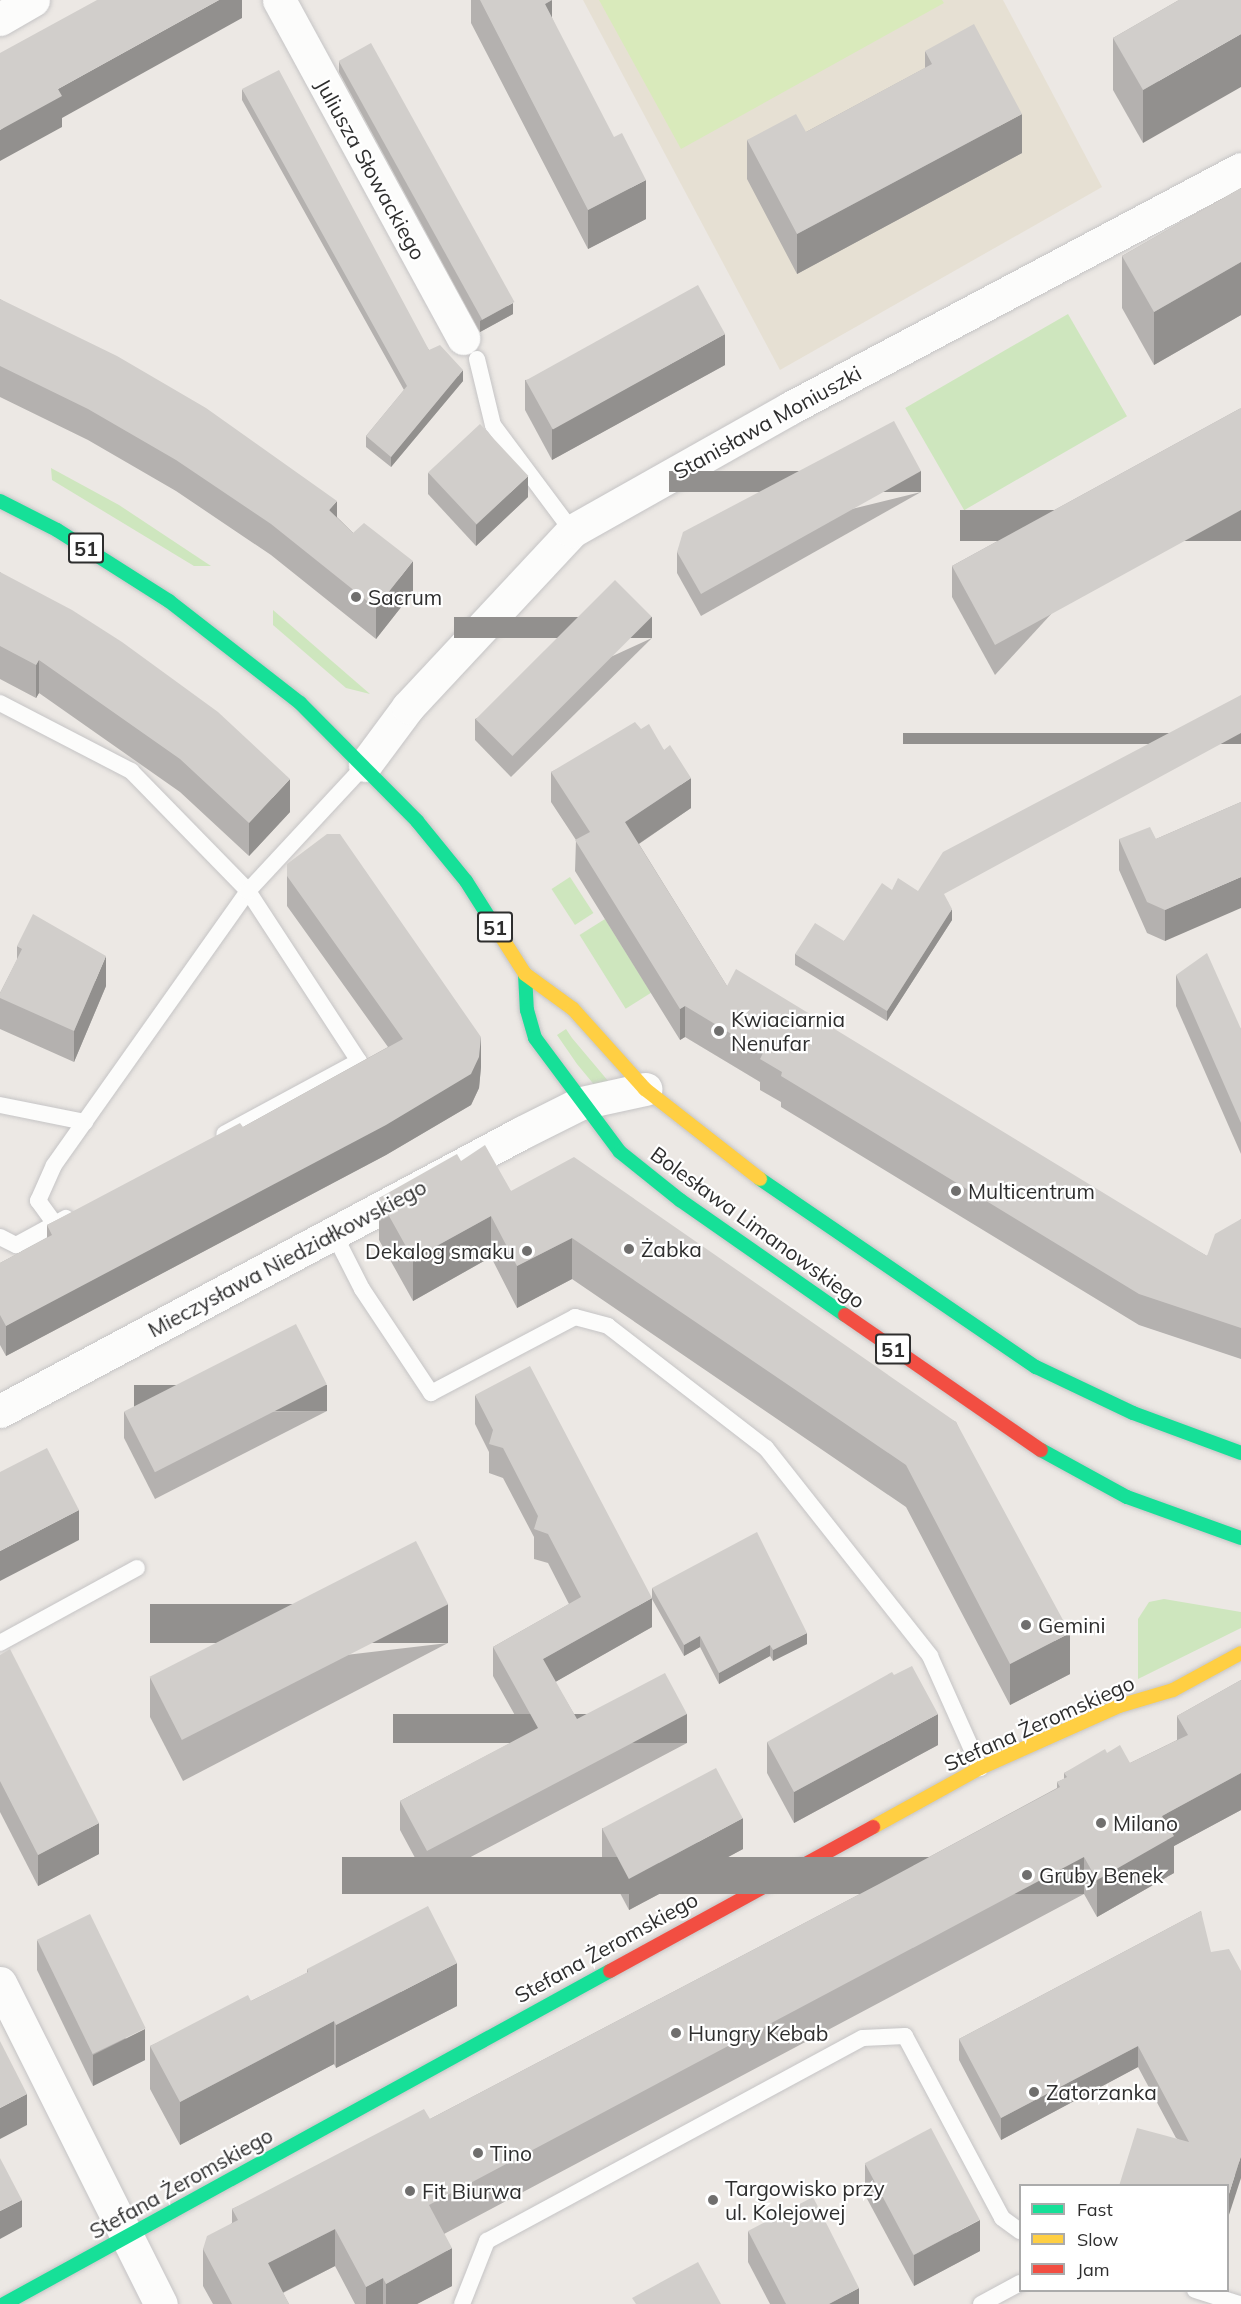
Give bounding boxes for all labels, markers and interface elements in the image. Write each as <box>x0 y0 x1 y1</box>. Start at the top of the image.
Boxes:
street label: Juliusza Słowackiego <box>311 74 431 264</box>
street label: Stanisława Moniuszki <box>669 360 865 484</box>
road number: 51 <box>68 531 104 565</box>
place label: Sacrum <box>368 584 442 610</box>
marker: Sacrum <box>349 590 363 604</box>
road number: 51 <box>477 910 513 944</box>
place label: Kwiaciarnia Nenufar <box>731 1006 845 1056</box>
marker: Kwiaciarnia Nenufar <box>712 1024 726 1038</box>
street label: Bolesława Limanowskiego <box>646 1141 870 1313</box>
street label: Mieczysława Niedziałkowskiego <box>144 1174 430 1342</box>
place label: Multicentrum <box>968 1178 1095 1204</box>
marker: Multicentrum <box>949 1184 963 1198</box>
place label: Żabka <box>641 1236 702 1262</box>
place label: Dekalog smaku <box>365 1238 515 1264</box>
marker: Żabka <box>622 1242 636 1256</box>
marker: Dekalog smaku <box>520 1244 534 1258</box>
road number: 51 <box>875 1332 911 1366</box>
place label: Gemini <box>1038 1612 1106 1638</box>
marker: Gemini <box>1019 1618 1033 1632</box>
street label: Stefana Żeromskiego <box>940 1670 1138 1776</box>
place label: Milano <box>1113 1810 1178 1836</box>
marker: Milano <box>1094 1816 1108 1830</box>
place label: Gruby Benek <box>1039 1862 1163 1888</box>
marker: Gruby Benek <box>1020 1868 1034 1882</box>
street label: Stefana Żeromskiego <box>510 1886 702 2008</box>
place label: Hungry Kebab <box>688 2020 828 2046</box>
marker: Hungry Kebab <box>669 2026 683 2040</box>
place label: Zatorzanka <box>1046 2079 1157 2105</box>
marker: Zatorzanka <box>1027 2085 1041 2099</box>
street label: Stefana Żeromskiego <box>85 2122 277 2244</box>
place label: Tino <box>490 2140 532 2166</box>
marker: Tino <box>471 2146 485 2160</box>
place label: Targowisko przy ul. Kolejowej <box>725 2175 885 2225</box>
place label: Fit Biurwa <box>422 2178 522 2204</box>
marker: Fit Biurwa <box>403 2184 417 2198</box>
legend <box>1019 2184 1229 2292</box>
marker: Targowisko przy ul. Kolejowej <box>706 2193 720 2207</box>
text: Fast <box>1077 2198 1113 2221</box>
text: Slow <box>1077 2228 1118 2251</box>
text: Jam <box>1077 2258 1110 2281</box>

